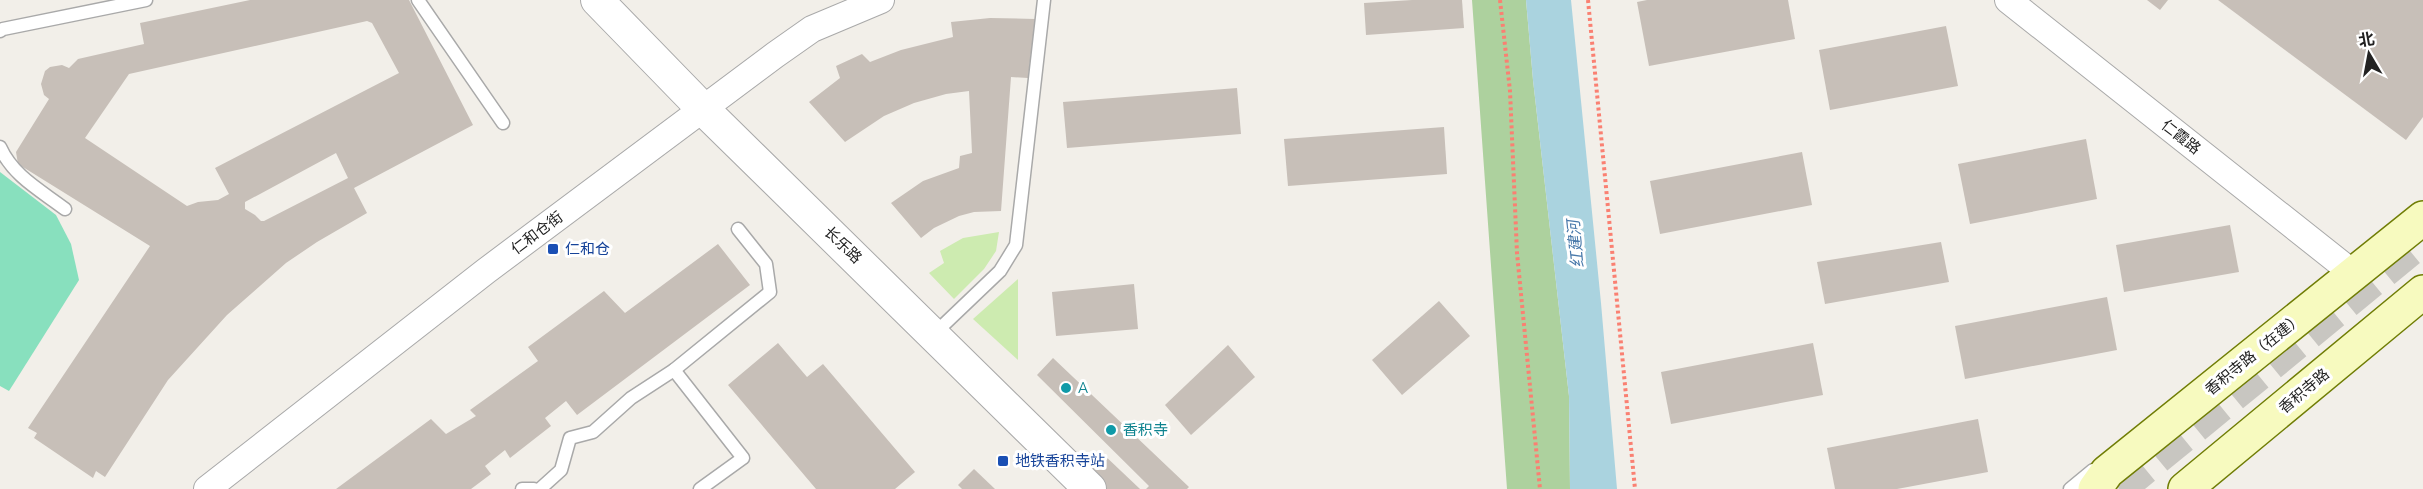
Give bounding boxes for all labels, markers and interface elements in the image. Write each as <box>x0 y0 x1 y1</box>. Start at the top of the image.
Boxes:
north arrow <box>2339 24 2399 84</box>
text: 北 <box>2357 29 2376 50</box>
street label: 仁霞路 <box>2158 116 2204 158</box>
street label: 仁和仓街 <box>508 208 566 258</box>
water label: 红建河 <box>1563 216 1587 269</box>
street label: 长乐路 <box>821 223 865 267</box>
place label: 仁和仓 <box>565 240 610 258</box>
marker: 仁和仓 <box>546 242 560 256</box>
street label: 香积寺路（在建） <box>2202 309 2306 399</box>
street label: 香积寺路 <box>2275 365 2333 417</box>
place label: A <box>1078 379 1088 397</box>
marker: A <box>1059 381 1073 395</box>
place label: 香积寺 <box>1123 421 1168 439</box>
marker: 香积寺 <box>1104 423 1118 437</box>
place label: 地铁香积寺站 <box>1015 452 1105 470</box>
marker: 地铁香积寺站 <box>996 454 1010 468</box>

